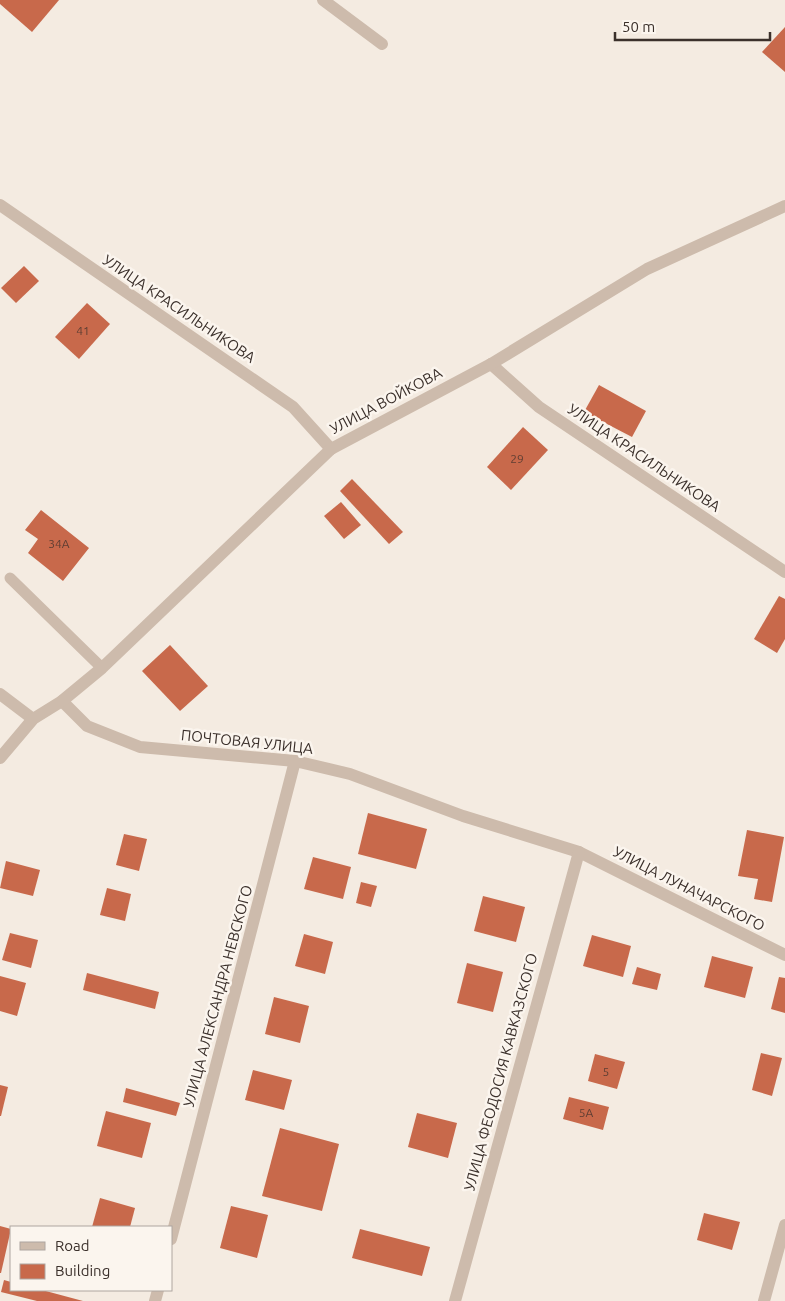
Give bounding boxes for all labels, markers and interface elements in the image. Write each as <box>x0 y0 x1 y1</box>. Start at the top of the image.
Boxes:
scale bar <box>615 10 770 42</box>
text: 50 m <box>622 18 655 35</box>
street label: УЛИЦА КРАСИЛЬНИКОВА <box>100 251 259 366</box>
house number: 41 <box>76 324 90 337</box>
street label: УЛИЦА ВОЙКОВА <box>327 364 445 437</box>
street label: УЛИЦА КРАСИЛЬНИКОВА <box>565 400 724 515</box>
house number: 29 <box>510 452 524 465</box>
house number: 34А <box>48 537 70 550</box>
street label: ПОЧТОВАЯ УЛИЦА <box>180 726 314 757</box>
street label: УЛИЦА ЛУНАЧАРСКОГО <box>611 843 768 934</box>
street label: УЛИЦА АЛЕКСАНДРА НЕВСКОГО <box>180 883 255 1109</box>
street label: УЛИЦА ФЕОДОСИЯ КАВКАЗСКОГО <box>461 951 540 1193</box>
house number: 5 <box>603 1065 609 1078</box>
house number: 5А <box>579 1106 593 1119</box>
legend <box>10 1226 172 1291</box>
text: Road <box>55 1237 90 1254</box>
text: Building <box>55 1262 110 1279</box>

